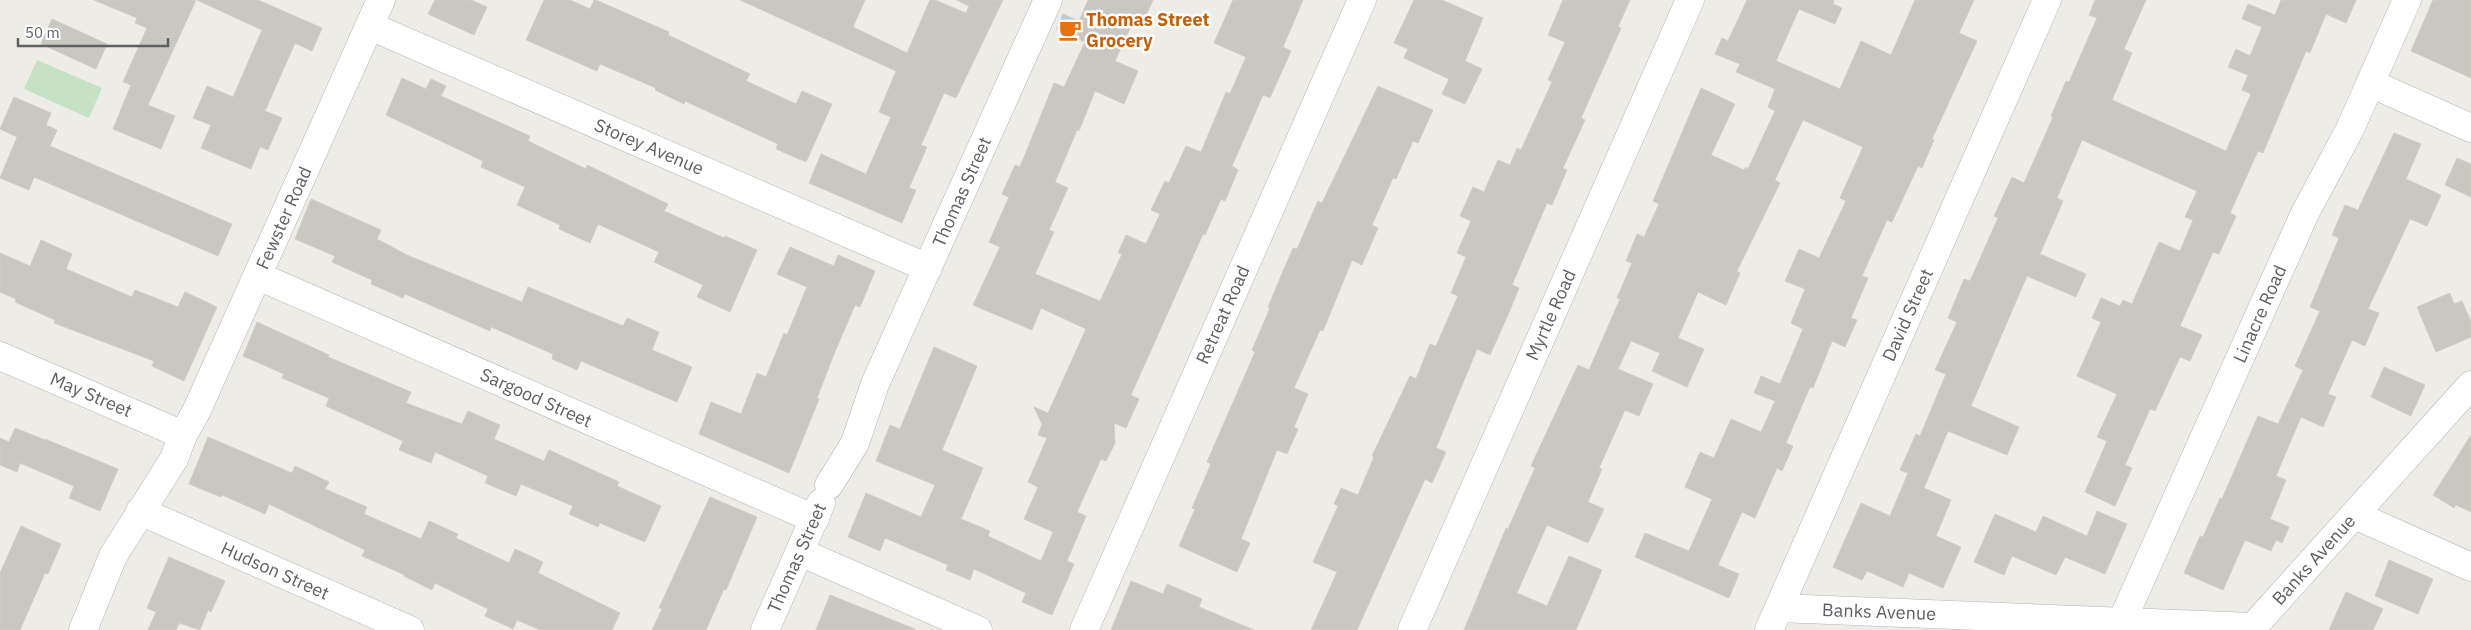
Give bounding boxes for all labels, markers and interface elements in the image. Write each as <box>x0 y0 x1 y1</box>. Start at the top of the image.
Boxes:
place label: Thomas Street Grocery <box>1086 8 1209 52</box>
scale bar <box>18 15 168 47</box>
cafe icon: Thomas Street Grocery <box>1057 17 1083 43</box>
text: 50 m <box>25 23 60 42</box>
street label: Storey Avenue <box>591 113 707 180</box>
street label: Thomas Street <box>927 133 996 251</box>
street label: Fewster Road <box>251 163 316 273</box>
street label: Linacre Road <box>2228 261 2291 366</box>
street label: Retreat Road <box>1191 262 1254 368</box>
street label: David Street <box>1877 265 1938 365</box>
street label: Myrtle Road <box>1520 266 1581 364</box>
street label: Sargood Street <box>477 363 596 432</box>
street label: May Street <box>47 367 136 422</box>
street label: Thomas Street <box>762 499 831 617</box>
street label: Banks Avenue <box>2267 510 2360 610</box>
street label: Hudson Street <box>217 536 333 605</box>
street label: Banks Avenue <box>1822 598 1937 625</box>

